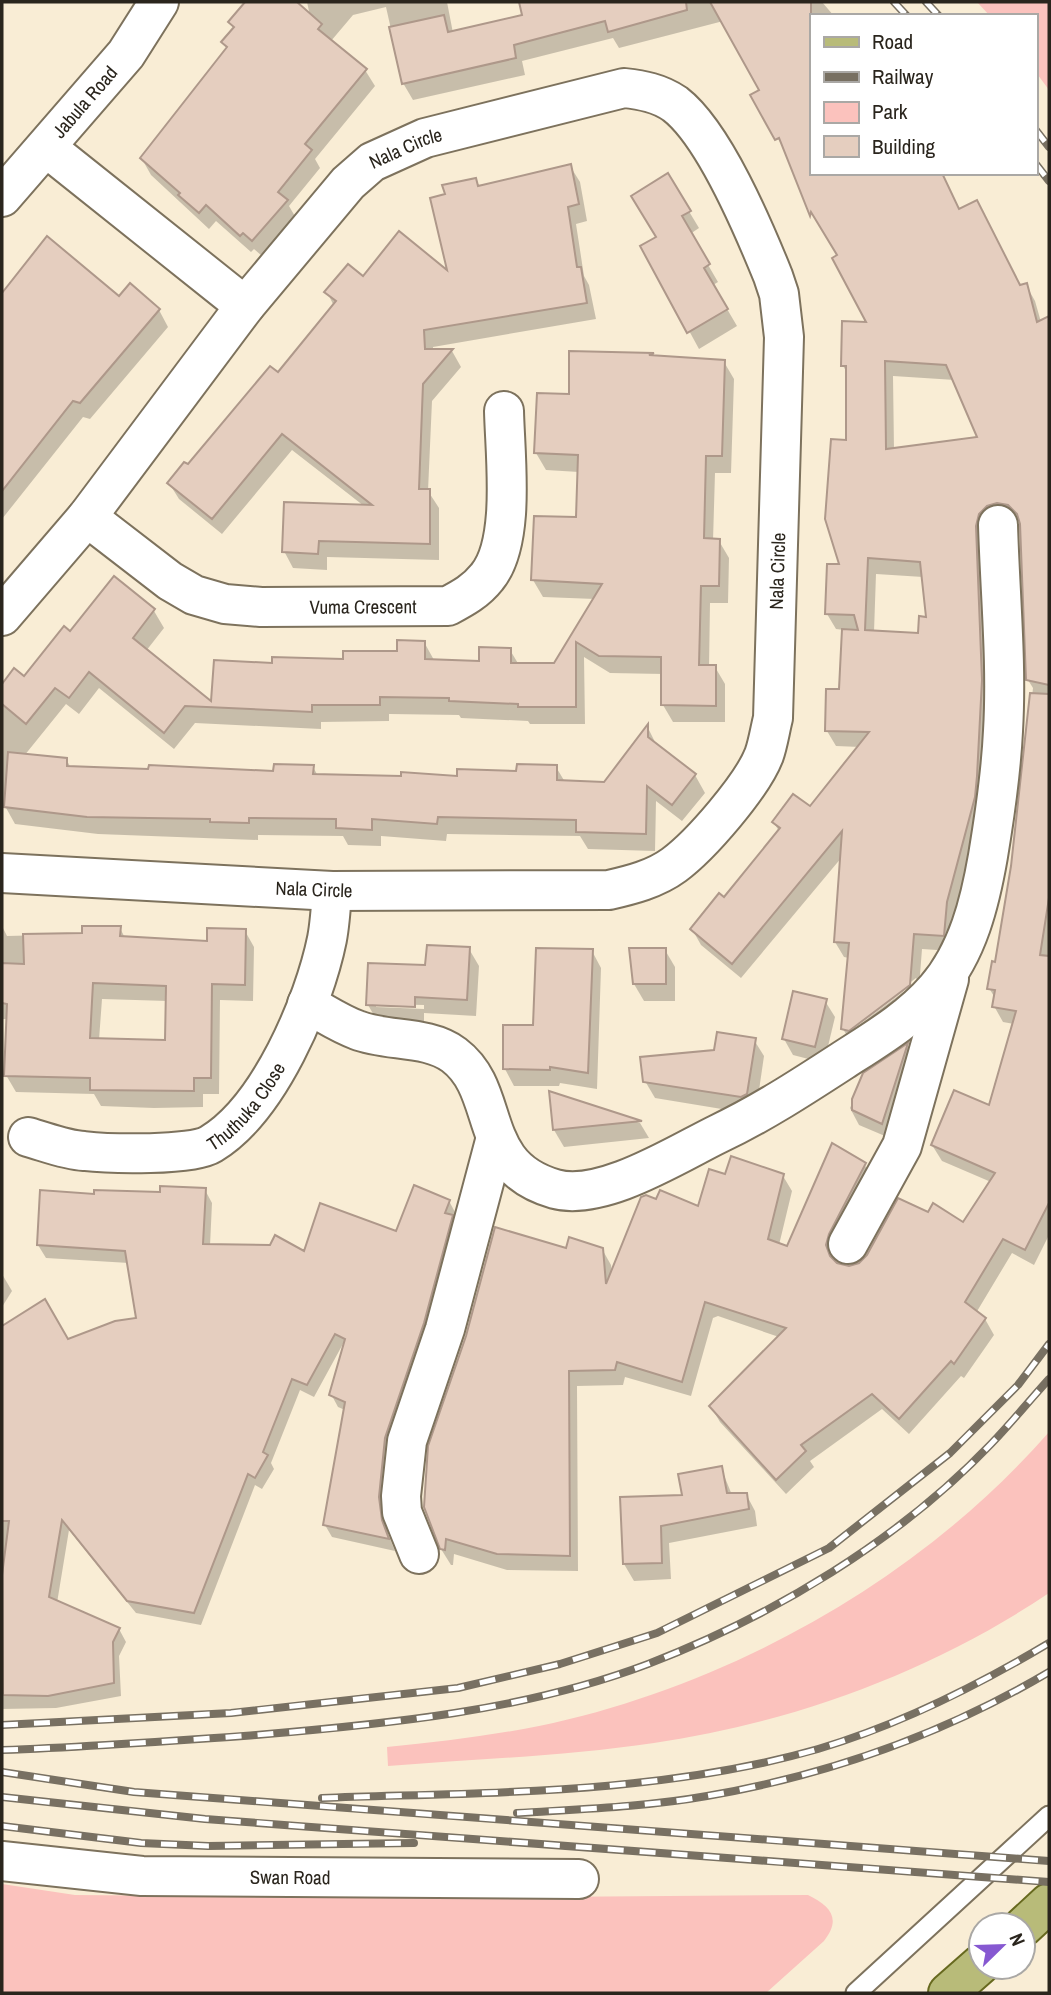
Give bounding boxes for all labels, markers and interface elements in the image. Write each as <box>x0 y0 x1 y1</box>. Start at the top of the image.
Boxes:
legend <box>810 14 1037 175</box>
text: Road <box>872 27 913 56</box>
street label: Jabula Road <box>46 60 123 143</box>
text: Railway <box>872 62 934 91</box>
text: Park <box>872 97 908 126</box>
street label: Nala Circle <box>365 121 445 175</box>
text: Building <box>872 132 936 161</box>
street label: Nala Circle <box>763 532 791 610</box>
street label: Vuma Crescent <box>309 593 417 620</box>
street label: Nala Circle <box>275 875 353 903</box>
street label: Thuthuka Close <box>202 1058 291 1156</box>
street label: Swan Road <box>250 1864 331 1890</box>
north arrow <box>967 1911 1037 1981</box>
text: N <box>1003 1929 1032 1950</box>

